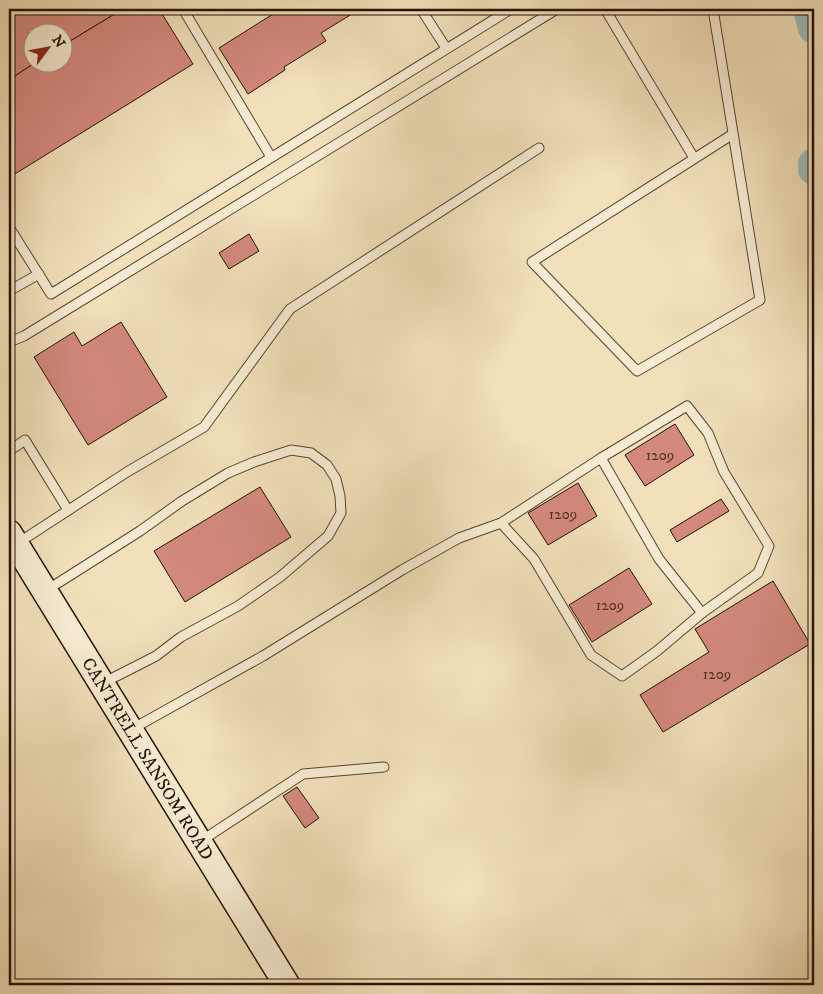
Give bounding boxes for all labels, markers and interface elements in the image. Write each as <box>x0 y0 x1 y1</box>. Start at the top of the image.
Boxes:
north arrow <box>22 22 72 72</box>
text: N <box>47 32 69 52</box>
house number: 1209 <box>646 446 674 465</box>
house number: 1209 <box>549 505 577 524</box>
house number: 1209 <box>596 596 624 615</box>
street label: CANTRELL SANSOM ROAD <box>76 654 218 865</box>
house number: 1209 <box>703 665 731 684</box>

